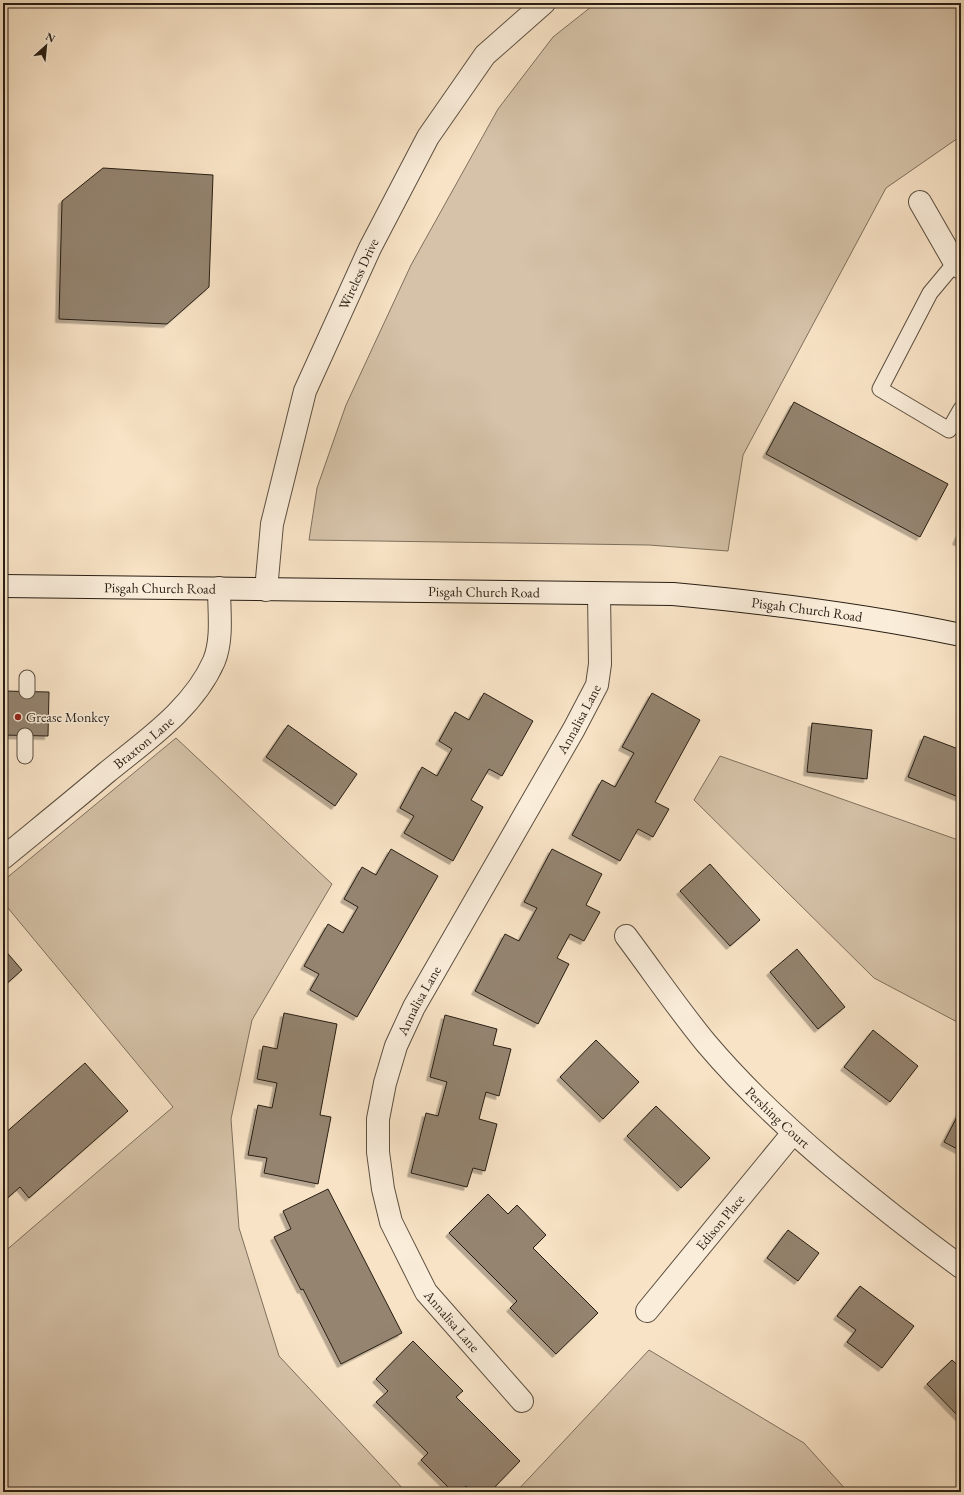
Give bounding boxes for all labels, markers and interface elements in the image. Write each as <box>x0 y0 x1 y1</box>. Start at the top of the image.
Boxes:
north arrow <box>26 26 66 66</box>
text: N <box>43 29 58 45</box>
street label: Wireless Drive <box>334 234 383 313</box>
street label: Pisgah Church Road <box>104 578 217 598</box>
street label: Pisgah Church Road <box>428 582 541 601</box>
street label: Pisgah Church Road <box>751 593 865 626</box>
street label: Annalisa Lane <box>552 681 605 758</box>
place label: Grease Monkey <box>26 708 110 726</box>
marker: Grease Monkey <box>13 712 23 722</box>
street label: Braxton Lane <box>110 712 178 773</box>
street label: Annalisa Lane <box>393 962 445 1039</box>
street label: Pershing Court <box>742 1083 814 1152</box>
street label: Edison Place <box>692 1190 749 1254</box>
street label: Annalisa Lane <box>419 1286 484 1356</box>

